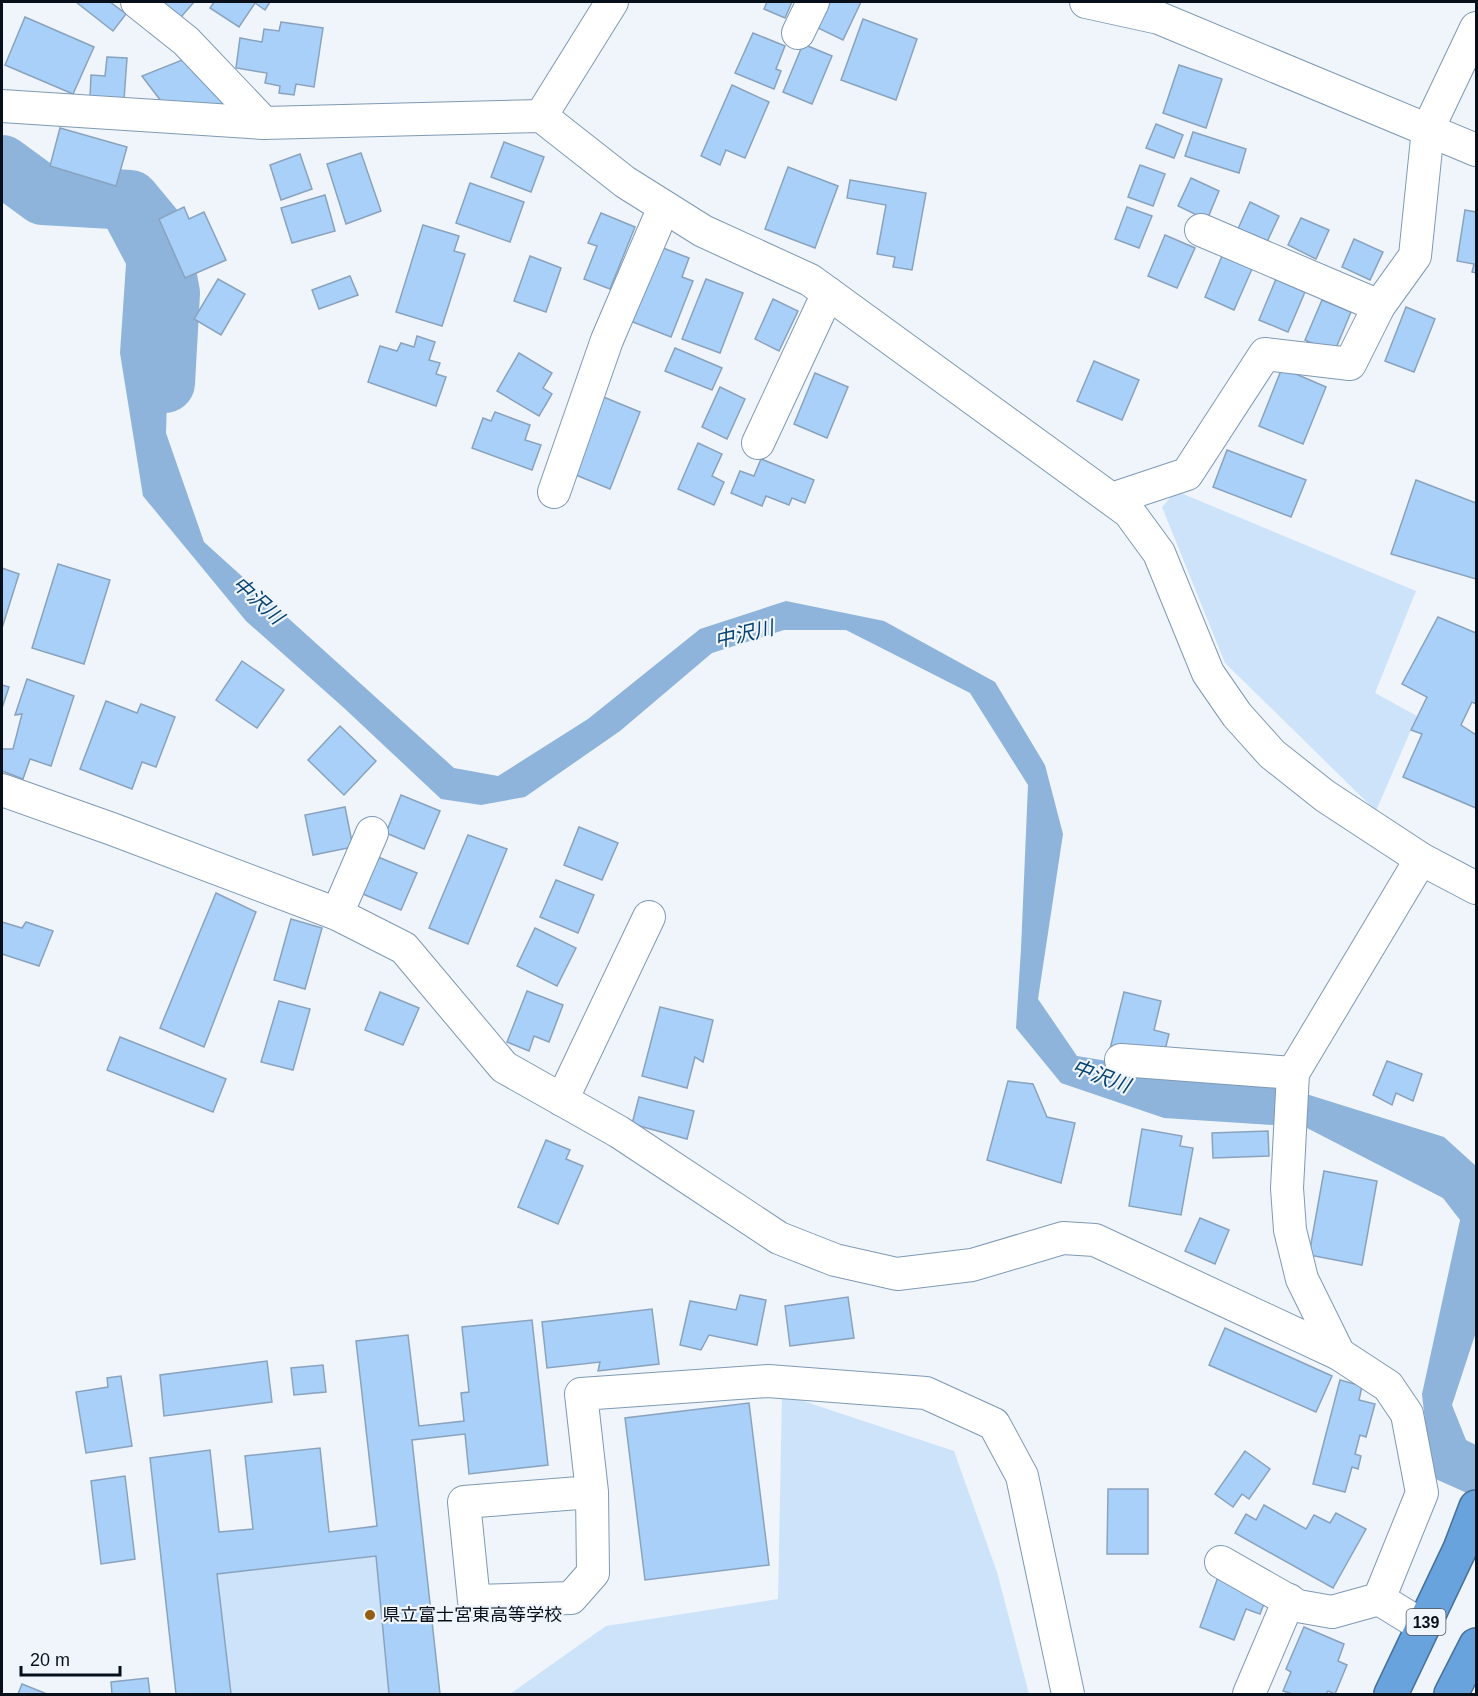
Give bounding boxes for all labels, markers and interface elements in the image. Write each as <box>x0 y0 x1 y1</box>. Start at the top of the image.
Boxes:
water label: 中沢川 <box>228 572 289 630</box>
water label: 中沢川 <box>712 616 778 651</box>
water label: 中沢川 <box>1069 1055 1135 1097</box>
place label: 県立富士宮東高等学校 <box>382 1605 562 1625</box>
marker: 県立富士宮東高等学校 <box>363 1608 377 1622</box>
road number: 139 <box>1406 1609 1446 1635</box>
scale bar <box>21 1639 120 1677</box>
text: 20 m <box>30 1650 70 1670</box>

